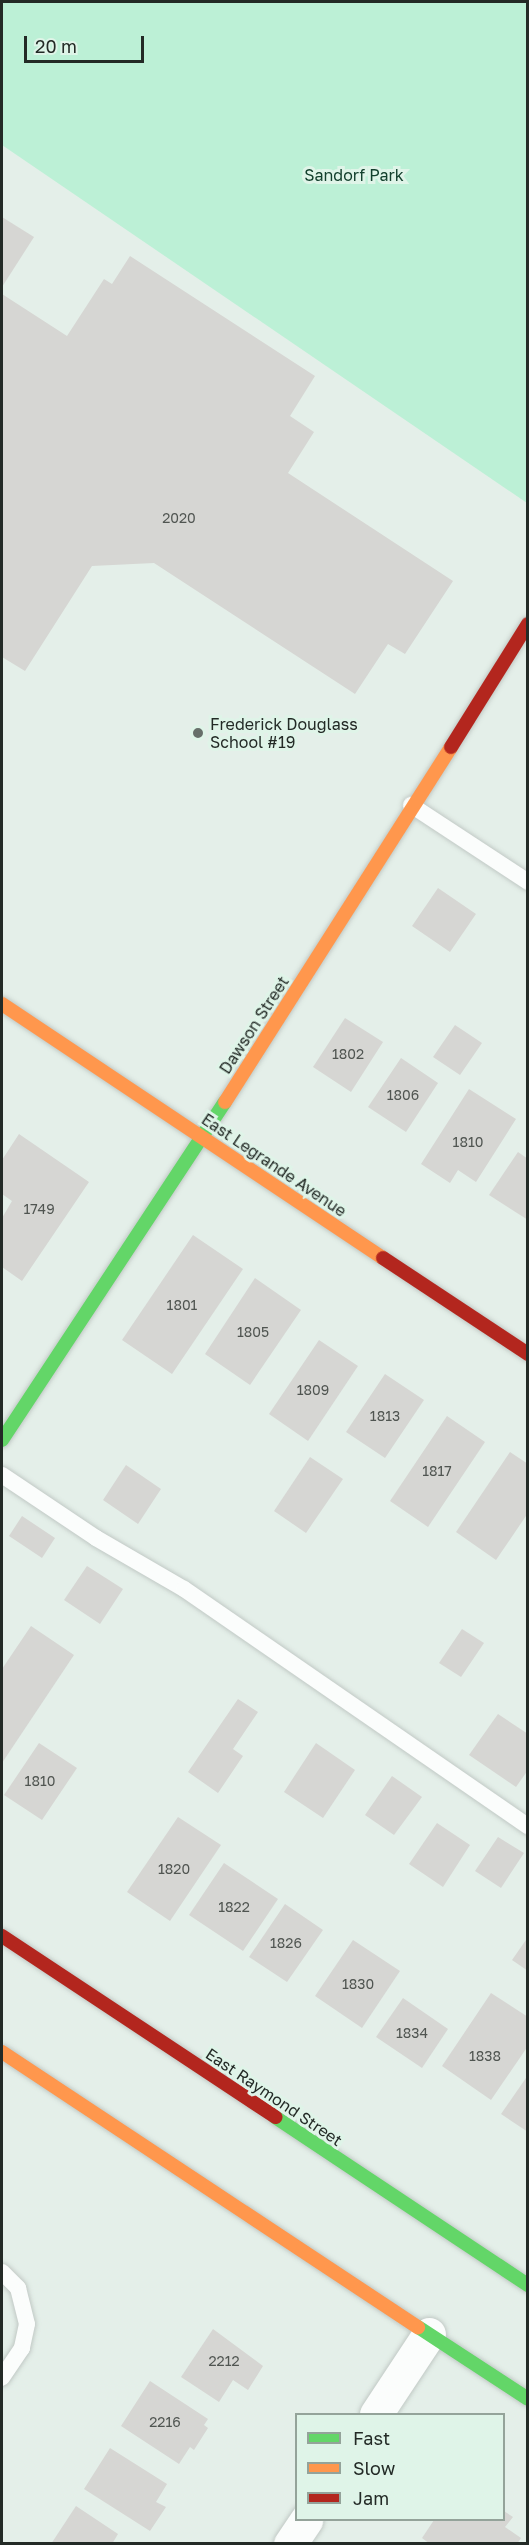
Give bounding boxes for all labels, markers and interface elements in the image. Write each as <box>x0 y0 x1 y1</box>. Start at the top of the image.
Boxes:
scale bar <box>27 24 147 62</box>
text: 20 m <box>35 35 77 57</box>
park label: Sandorf Park <box>304 165 404 185</box>
house number: 2020 <box>162 510 196 526</box>
place label: Frederick Douglass School #19 <box>210 714 358 752</box>
marker: Frederick Douglass School #19 <box>191 726 205 740</box>
street label: Dawson Street <box>215 973 293 1077</box>
house number: 1802 <box>332 1046 364 1062</box>
house number: 1806 <box>387 1087 419 1103</box>
street label: East Legrande Avenue <box>198 1109 350 1221</box>
house number: 1810 <box>453 1134 483 1150</box>
house number: 1749 <box>23 1201 55 1217</box>
house number: 1801 <box>167 1297 197 1313</box>
house number: 1805 <box>237 1324 269 1340</box>
house number: 1809 <box>297 1382 329 1398</box>
house number: 1813 <box>370 1408 400 1424</box>
house number: 1817 <box>422 1463 452 1479</box>
house number: 1810 <box>25 1773 55 1789</box>
house number: 1820 <box>158 1861 190 1877</box>
house number: 1822 <box>218 1899 250 1915</box>
house number: 1826 <box>270 1935 302 1951</box>
house number: 1830 <box>342 1976 374 1992</box>
house number: 1834 <box>396 2025 428 2041</box>
street label: East Raymond Street <box>202 2044 346 2150</box>
house number: 1838 <box>469 2048 501 2064</box>
house number: 2212 <box>208 2353 240 2369</box>
legend <box>295 2413 505 2521</box>
house number: 2216 <box>149 2414 181 2430</box>
text: Fast <box>353 2427 390 2449</box>
text: Slow <box>353 2457 395 2479</box>
text: Jam <box>353 2487 389 2509</box>

